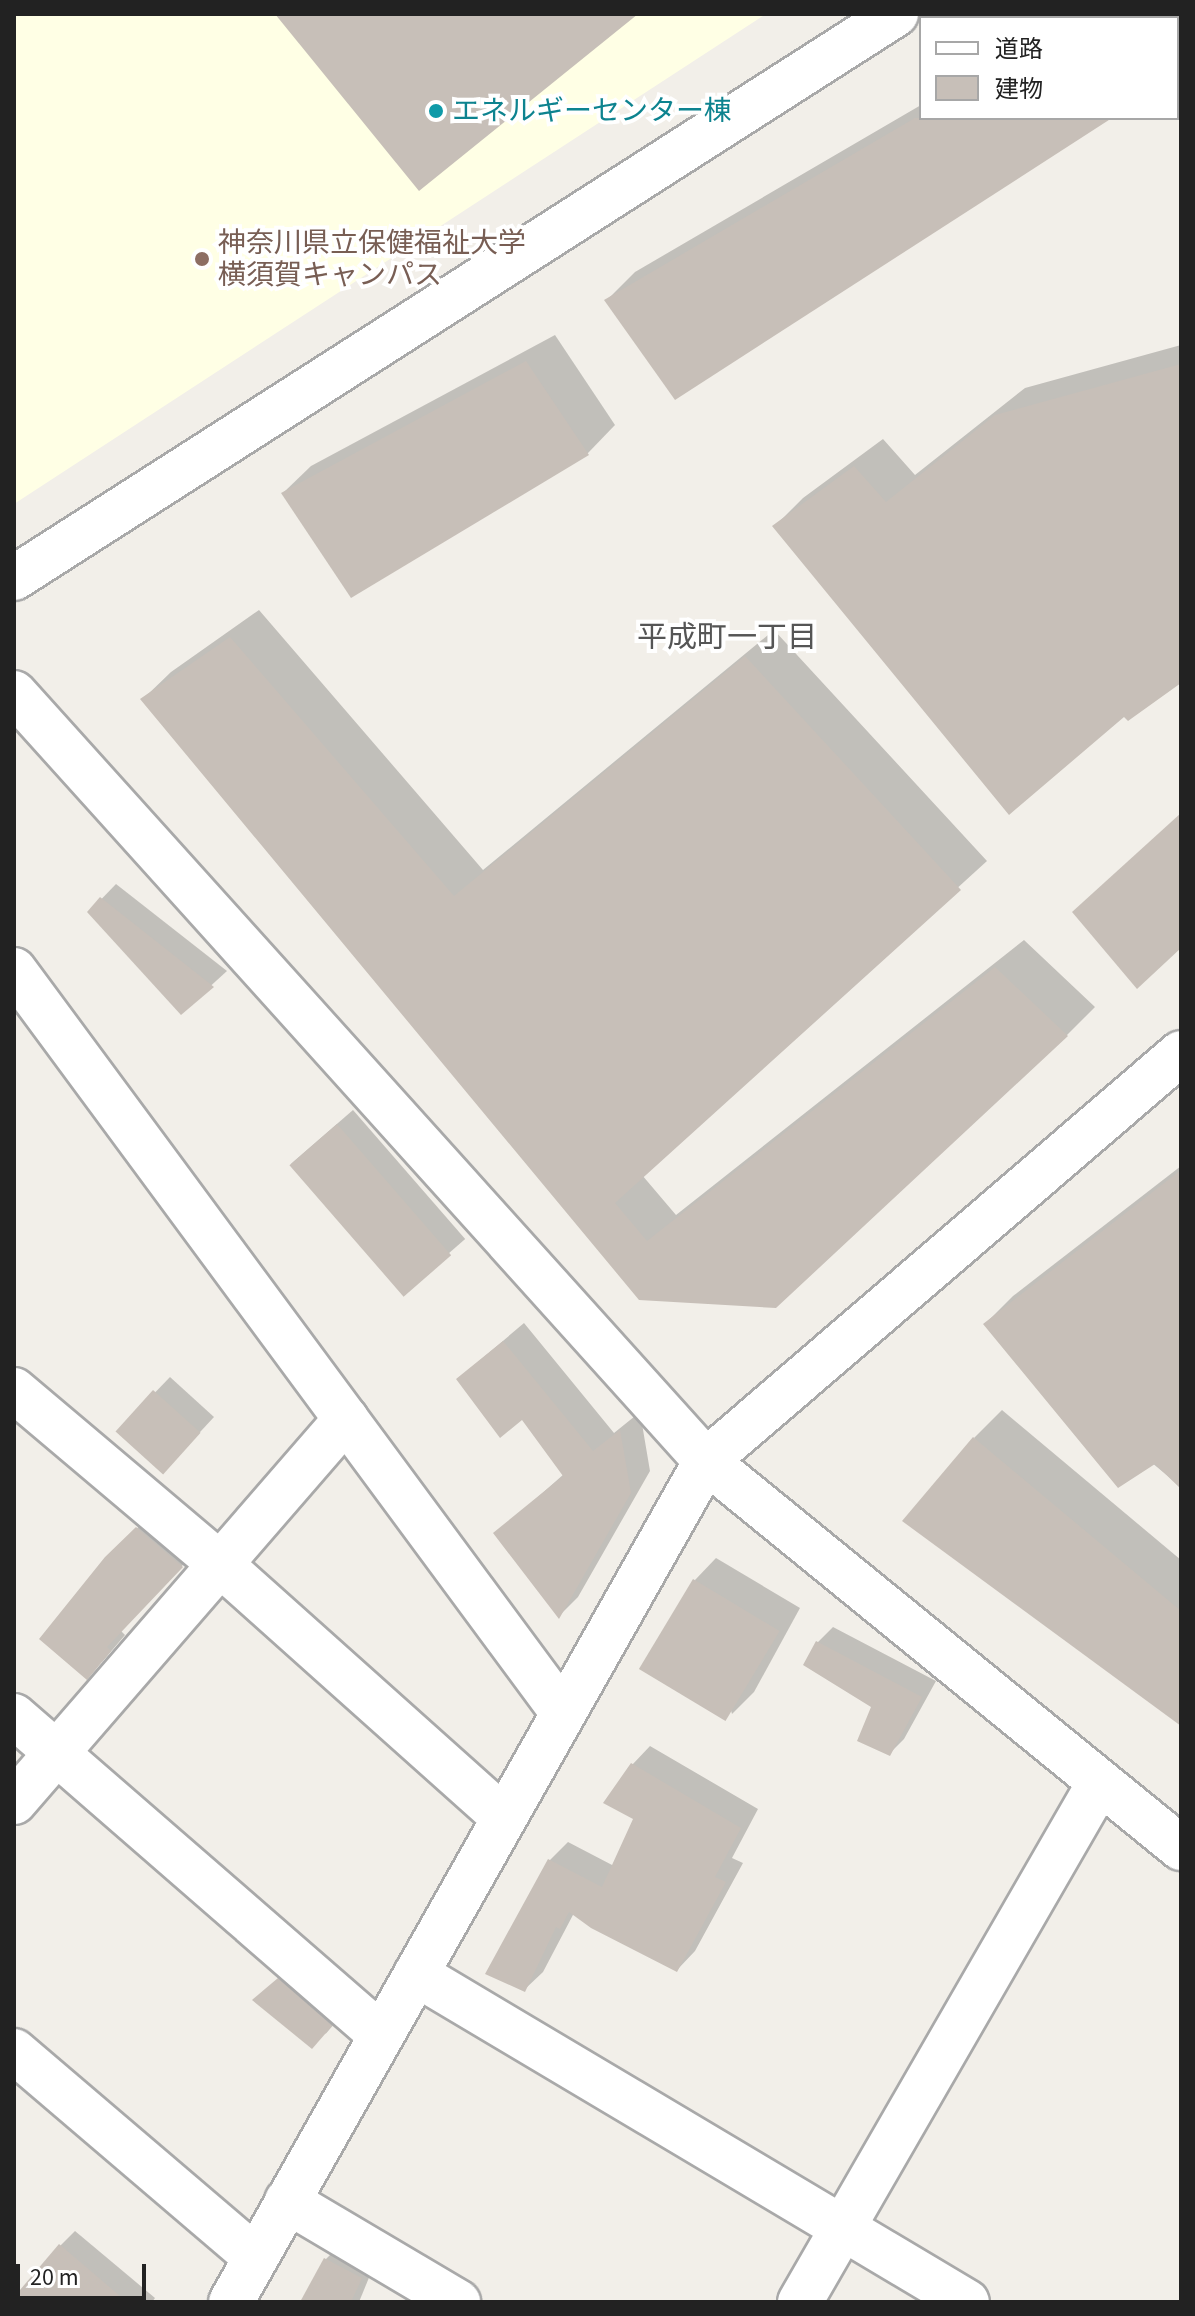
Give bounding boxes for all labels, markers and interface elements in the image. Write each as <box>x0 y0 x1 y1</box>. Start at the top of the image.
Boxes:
legend <box>919 16 1179 120</box>
text: 道路 <box>995 32 1043 67</box>
text: 建物 <box>995 72 1043 107</box>
place label: エネルギーセンター棟 <box>452 94 732 128</box>
marker: エネルギーセンター棟 <box>427 102 445 120</box>
place label: 神奈川県立保健福祉大学 横須賀キャンパス <box>218 226 526 292</box>
marker: 神奈川県立保健福祉大学 横須賀キャンパス <box>193 250 211 268</box>
district label: 平成町一丁目 <box>637 620 817 656</box>
scale bar <box>20 2248 150 2298</box>
text: 20 m <box>30 2260 79 2295</box>

